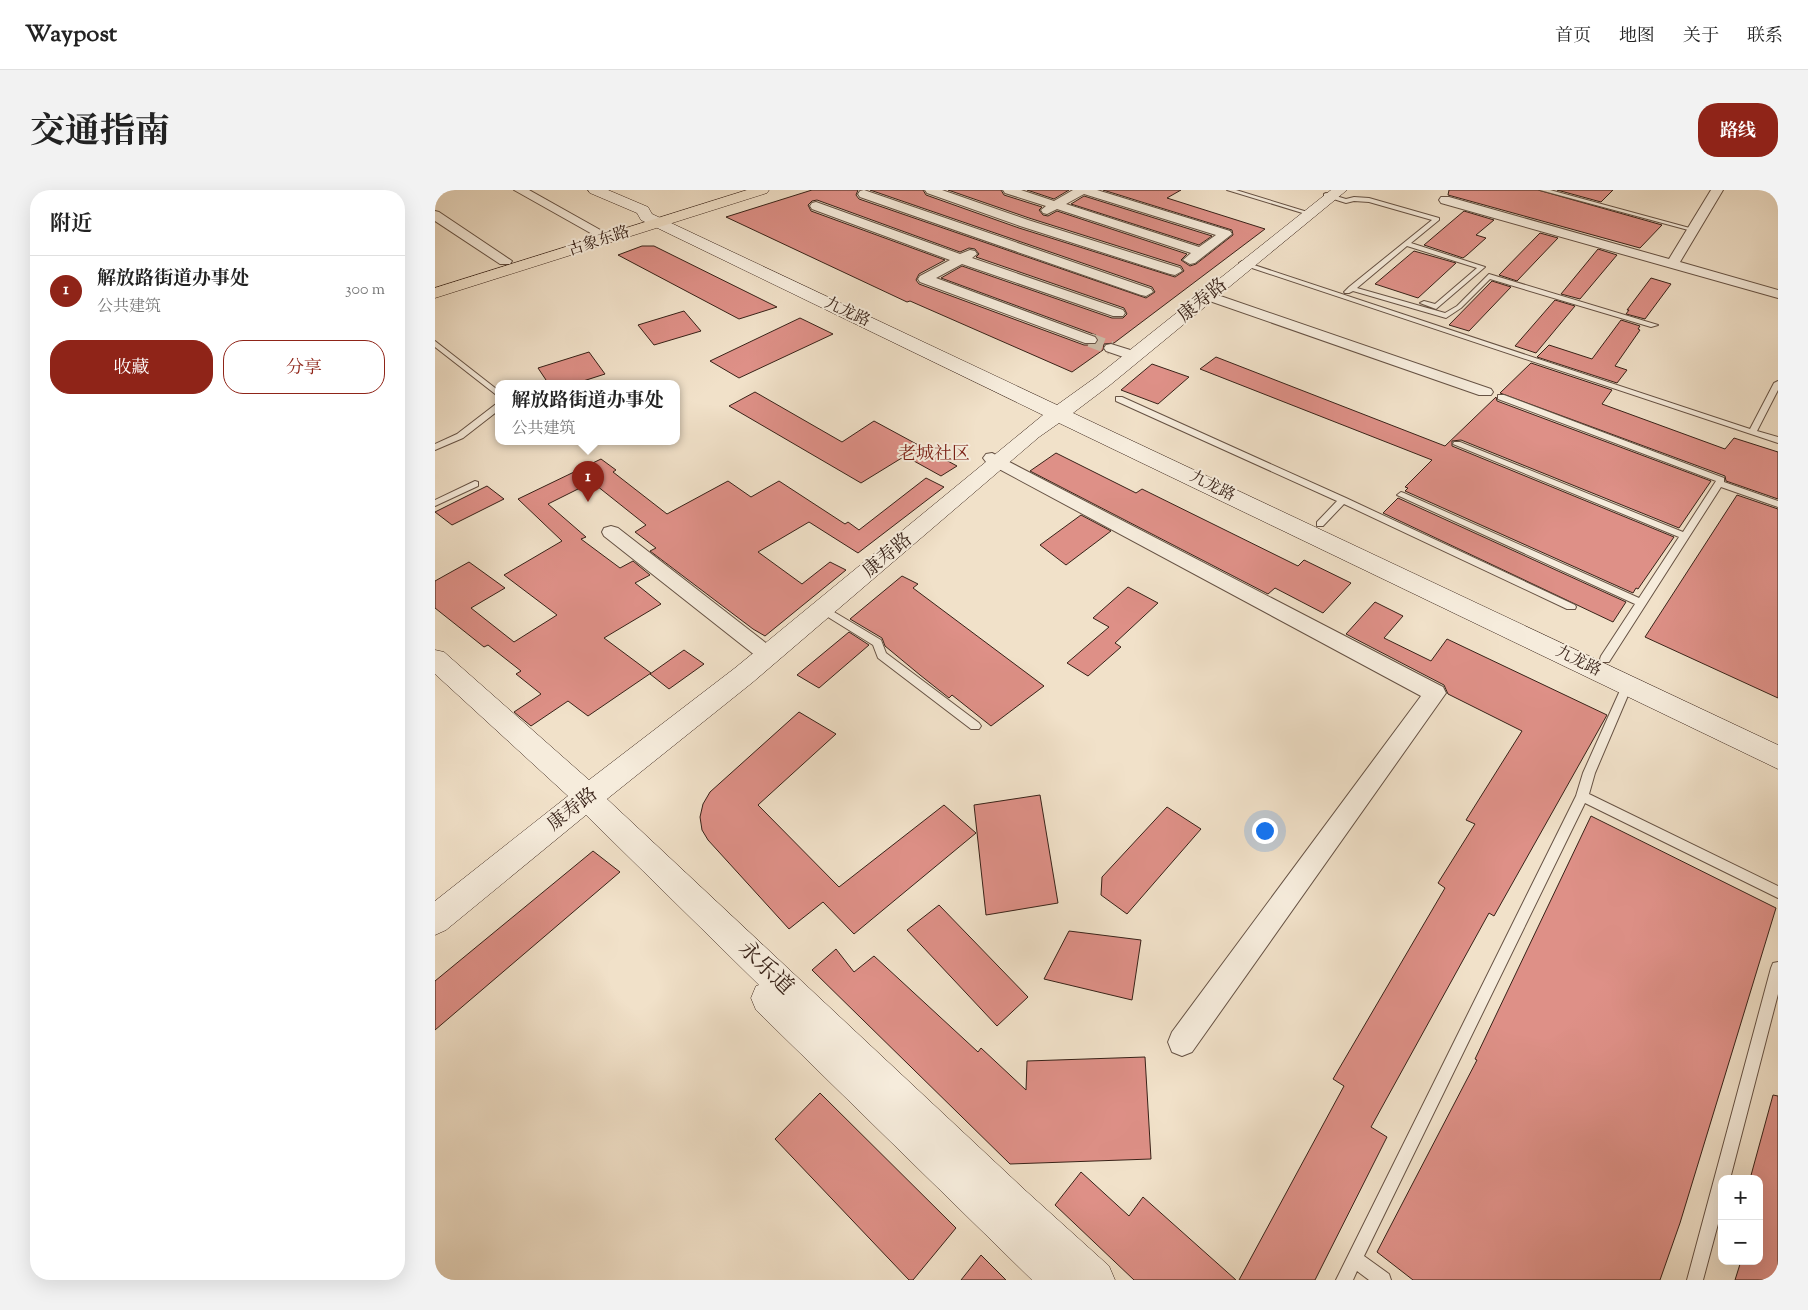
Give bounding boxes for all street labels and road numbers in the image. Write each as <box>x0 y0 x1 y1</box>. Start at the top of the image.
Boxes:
street label: 古象东路 <box>565 221 633 263</box>
street label: 康寿路 <box>1172 273 1234 329</box>
street label: 九龙路 <box>820 292 874 334</box>
street label: 九龙路 <box>1185 466 1239 508</box>
street label: 康寿路 <box>857 527 919 585</box>
street label: 九龙路 <box>1551 641 1605 683</box>
street label: 康寿路 <box>542 782 604 838</box>
street label: 永乐道 <box>730 935 800 1003</box>

